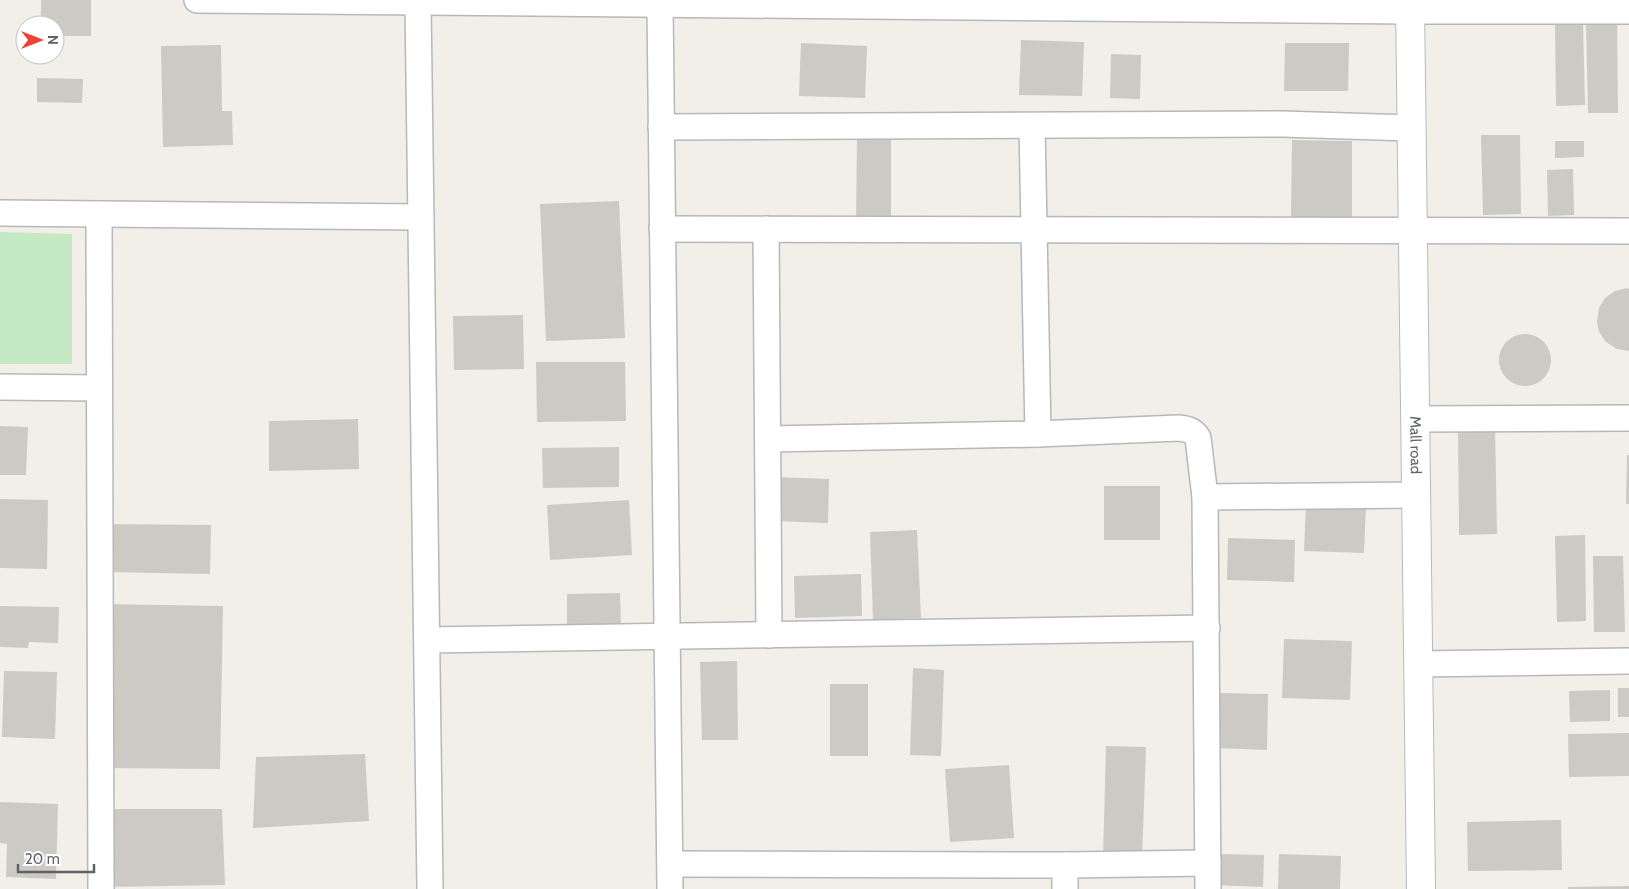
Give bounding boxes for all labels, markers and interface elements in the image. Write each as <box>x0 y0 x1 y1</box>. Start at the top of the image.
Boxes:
north arrow <box>15 15 65 65</box>
text: N <box>44 35 62 45</box>
street label: Mall road <box>1406 416 1425 474</box>
scale bar <box>18 842 94 874</box>
text: 20 m <box>25 850 60 868</box>

